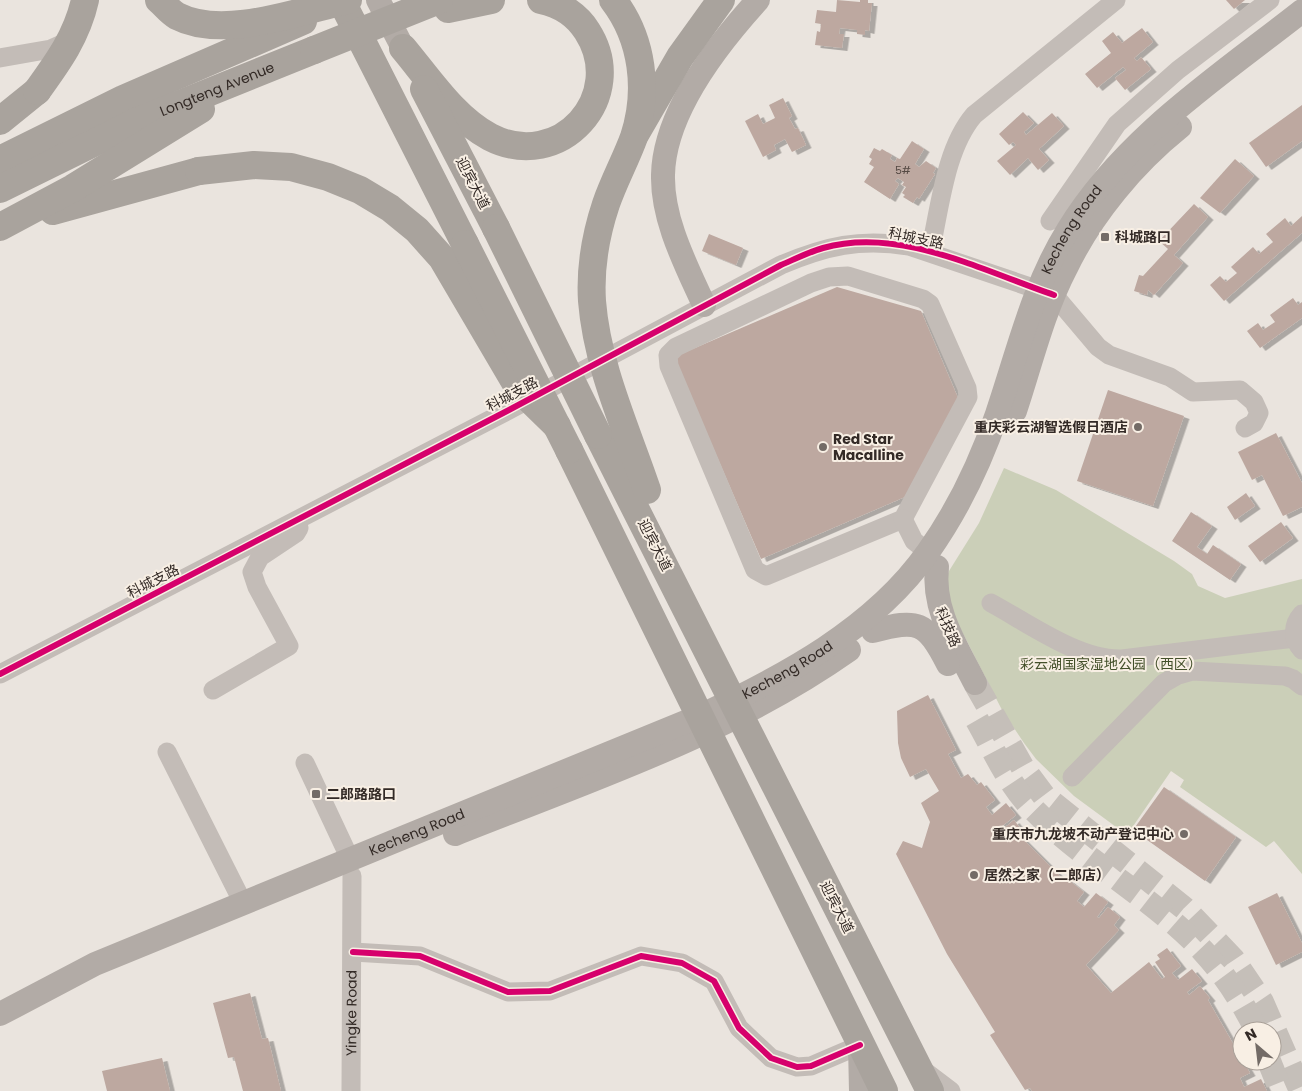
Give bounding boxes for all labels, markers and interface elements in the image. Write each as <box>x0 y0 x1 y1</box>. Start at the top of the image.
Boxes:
street label: Longteng Avenue <box>157 57 278 121</box>
street label: 迎宾大道 <box>451 154 495 212</box>
house number: 5# <box>895 162 911 178</box>
street label: Kecheng Road <box>1036 180 1107 277</box>
street label: 科城支路 <box>887 222 945 254</box>
place label: 科城路口 <box>1115 227 1171 247</box>
marker: 科城路口 <box>1099 231 1111 243</box>
street label: 科城支路 <box>483 372 541 416</box>
place label: 重庆彩云湖智选假日酒店 <box>974 417 1128 437</box>
marker: 重庆彩云湖智选假日酒店 <box>1132 421 1144 433</box>
place label: Red Star Macalline <box>833 429 904 465</box>
marker: Red Star Macalline <box>817 441 829 453</box>
street label: 迎宾大道 <box>633 516 677 574</box>
street label: 科城支路 <box>124 559 182 603</box>
street label: 科技路 <box>930 604 966 650</box>
street label: Kecheng Road <box>738 636 837 704</box>
park label: 彩云湖国家湿地公园（西区） <box>1020 654 1202 674</box>
place label: 二郎路路口 <box>326 784 396 804</box>
marker: 二郎路路口 <box>310 788 322 800</box>
street label: Kecheng Road <box>366 804 468 861</box>
place label: 重庆市九龙坡不动产登记中心 <box>992 824 1174 844</box>
marker: 重庆市九龙坡不动产登记中心 <box>1178 828 1190 840</box>
place label: 居然之家（二郎店） <box>984 865 1110 885</box>
marker: 居然之家（二郎店） <box>968 869 980 881</box>
street label: 迎宾大道 <box>815 878 859 936</box>
street label: Yingke Road <box>341 970 362 1056</box>
north arrow <box>1232 1021 1282 1071</box>
text: N <box>1242 1023 1260 1046</box>

